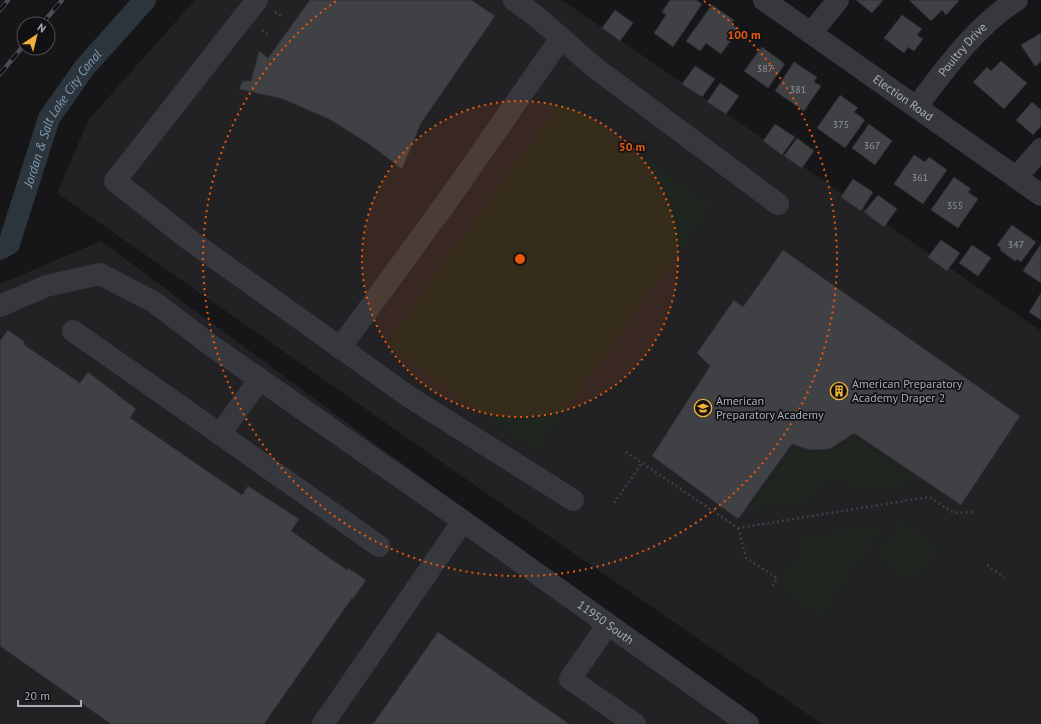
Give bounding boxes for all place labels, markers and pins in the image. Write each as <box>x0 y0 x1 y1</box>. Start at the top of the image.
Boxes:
centre of rings <box>513 252 527 266</box>
place label: American Preparatory Academy Draper 2 <box>852 376 963 405</box>
building icon: American Preparatory Academy Draper 2 <box>829 381 849 401</box>
place label: American Preparatory Academy <box>716 393 824 422</box>
school or university icon: American Preparatory Academy <box>693 398 713 418</box>

